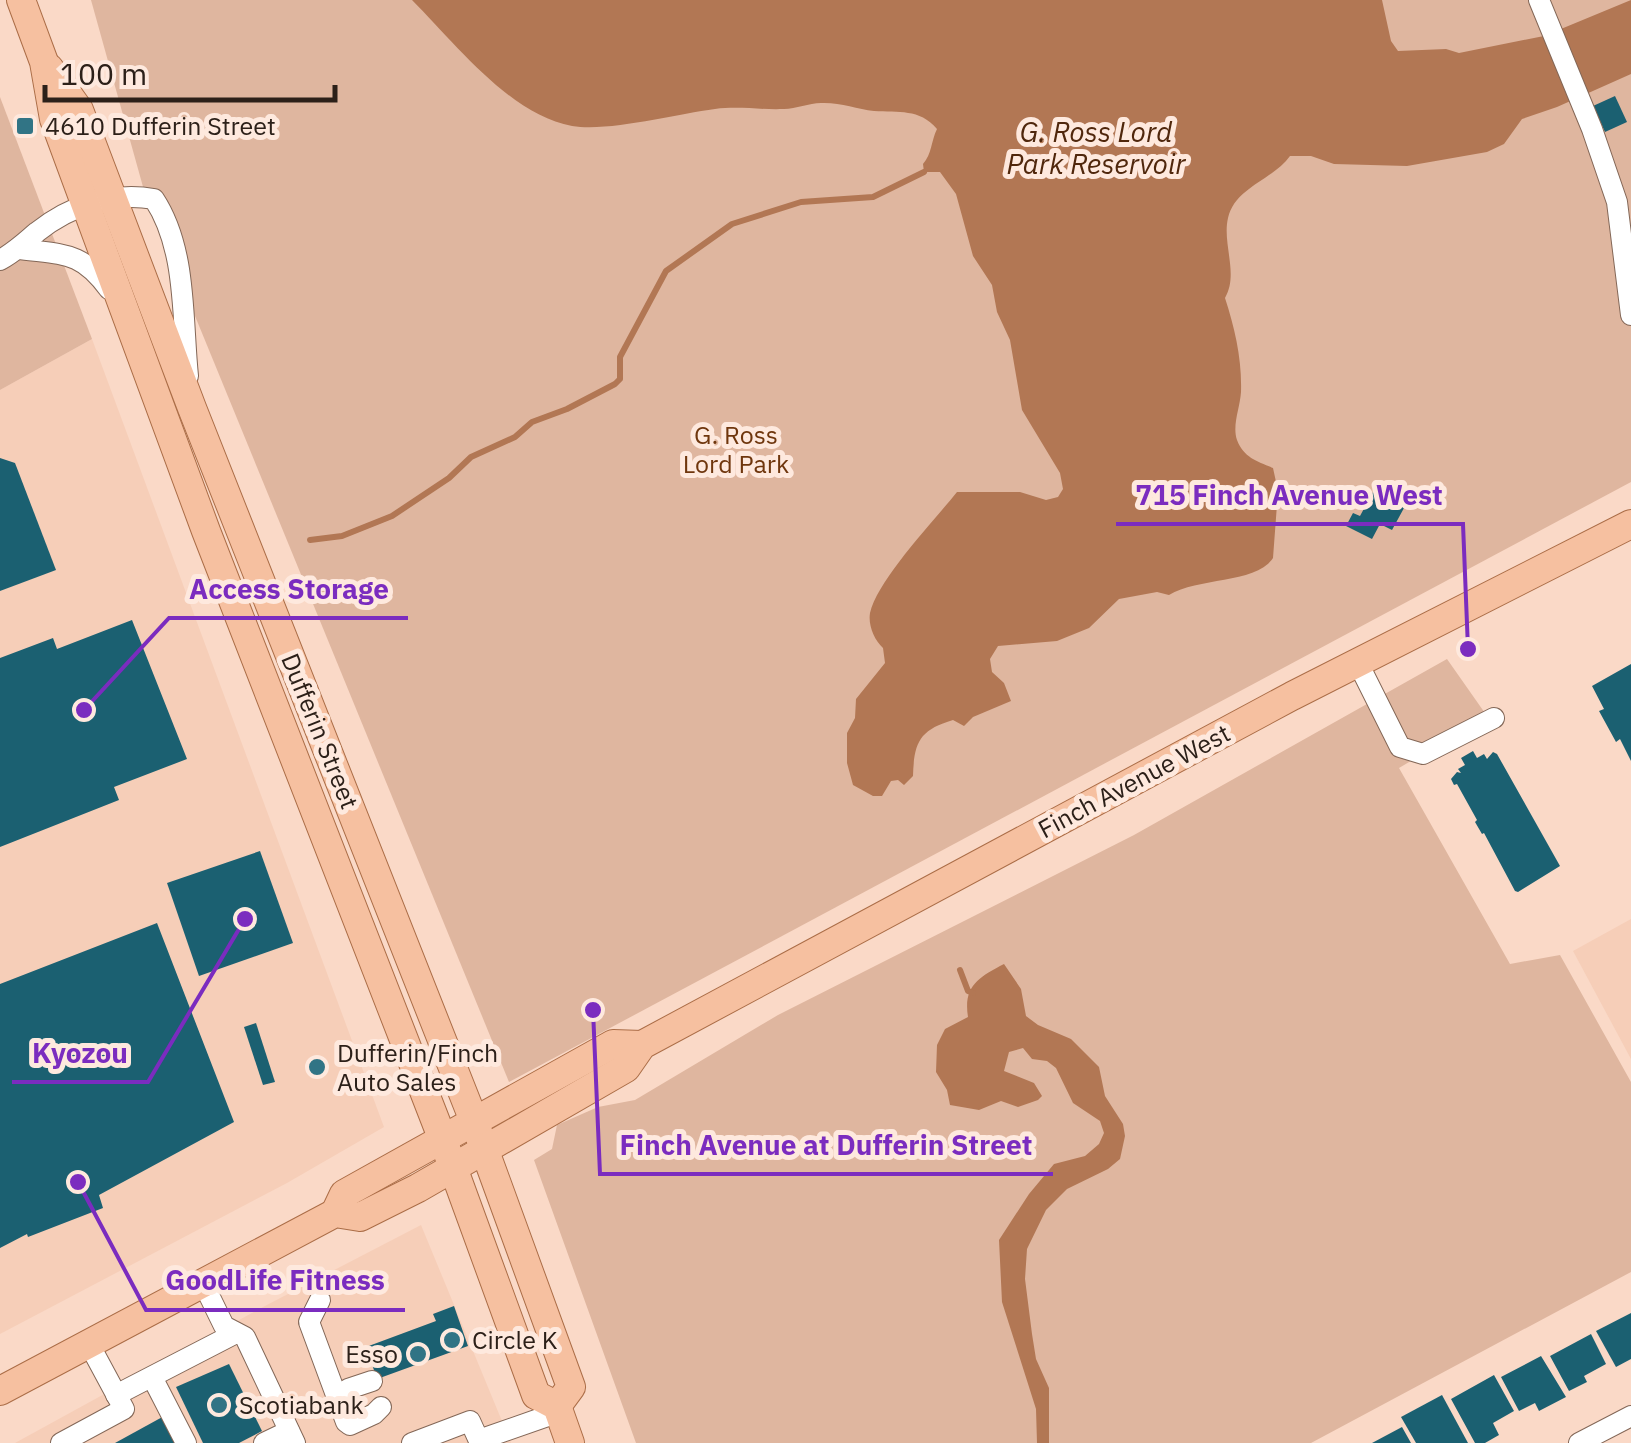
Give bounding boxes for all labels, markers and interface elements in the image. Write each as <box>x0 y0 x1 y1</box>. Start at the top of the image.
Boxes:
scale bar <box>45 40 335 102</box>
text: 100 m <box>60 54 147 93</box>
place label: 4610 Dufferin Street <box>45 109 276 142</box>
water label: G. Ross Lord Park Reservoir <box>1007 113 1186 182</box>
marker: 4610 Dufferin Street <box>14 115 36 137</box>
park label: G. Ross Lord Park <box>683 418 789 480</box>
callout: 715 Finch Avenue West <box>1116 466 1463 524</box>
text: 715 Finch Avenue West <box>1135 476 1443 513</box>
callout: Access Storage <box>169 560 408 618</box>
text: Access Storage <box>189 570 389 607</box>
street label: Dufferin Street <box>274 648 367 813</box>
street label: Finch Avenue West <box>1032 716 1235 845</box>
callout: Kyozou <box>12 1024 148 1082</box>
text: Kyozou <box>32 1034 128 1071</box>
place label: Dufferin/Finch Auto Sales <box>337 1036 498 1098</box>
marker: Dufferin/Finch Auto Sales <box>306 1056 328 1078</box>
callout: Finch Avenue at Dufferin Street <box>600 1116 1053 1174</box>
text: Finch Avenue at Dufferin Street <box>620 1126 1032 1163</box>
callout: GoodLife Fitness <box>146 1252 405 1310</box>
text: GoodLife Fitness <box>165 1261 385 1298</box>
place label: Circle K <box>472 1323 558 1356</box>
marker: Circle K <box>441 1329 463 1351</box>
place label: Esso <box>345 1337 398 1370</box>
marker: Esso <box>407 1343 429 1365</box>
place label: Scotiabank <box>239 1388 364 1421</box>
marker: Scotiabank <box>208 1394 230 1416</box>

